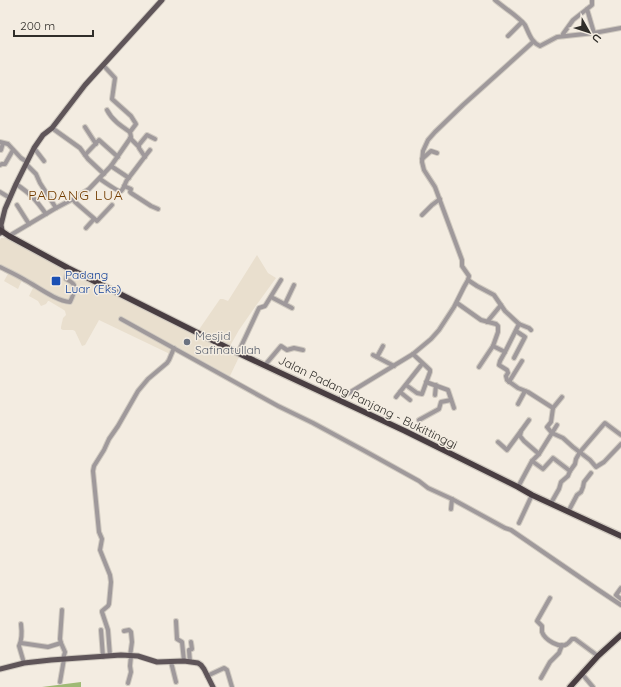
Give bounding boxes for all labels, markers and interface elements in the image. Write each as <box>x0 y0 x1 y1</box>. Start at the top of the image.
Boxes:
scale bar <box>14 12 93 38</box>
north arrow <box>569 12 609 52</box>
text: 200 m <box>20 18 55 33</box>
text: U <box>589 31 605 46</box>
district label: PADANG LUA <box>28 186 124 204</box>
place label: Padang Luar (Eks) <box>65 267 121 296</box>
marker: Padang Luar (Eks) <box>50 275 62 287</box>
place label: Mesjid Safinatullah <box>195 328 261 357</box>
marker: Mesjid Safinatullah <box>182 337 192 347</box>
street label: Jalan Padang Panjang - Bukittinggi <box>276 352 460 452</box>

